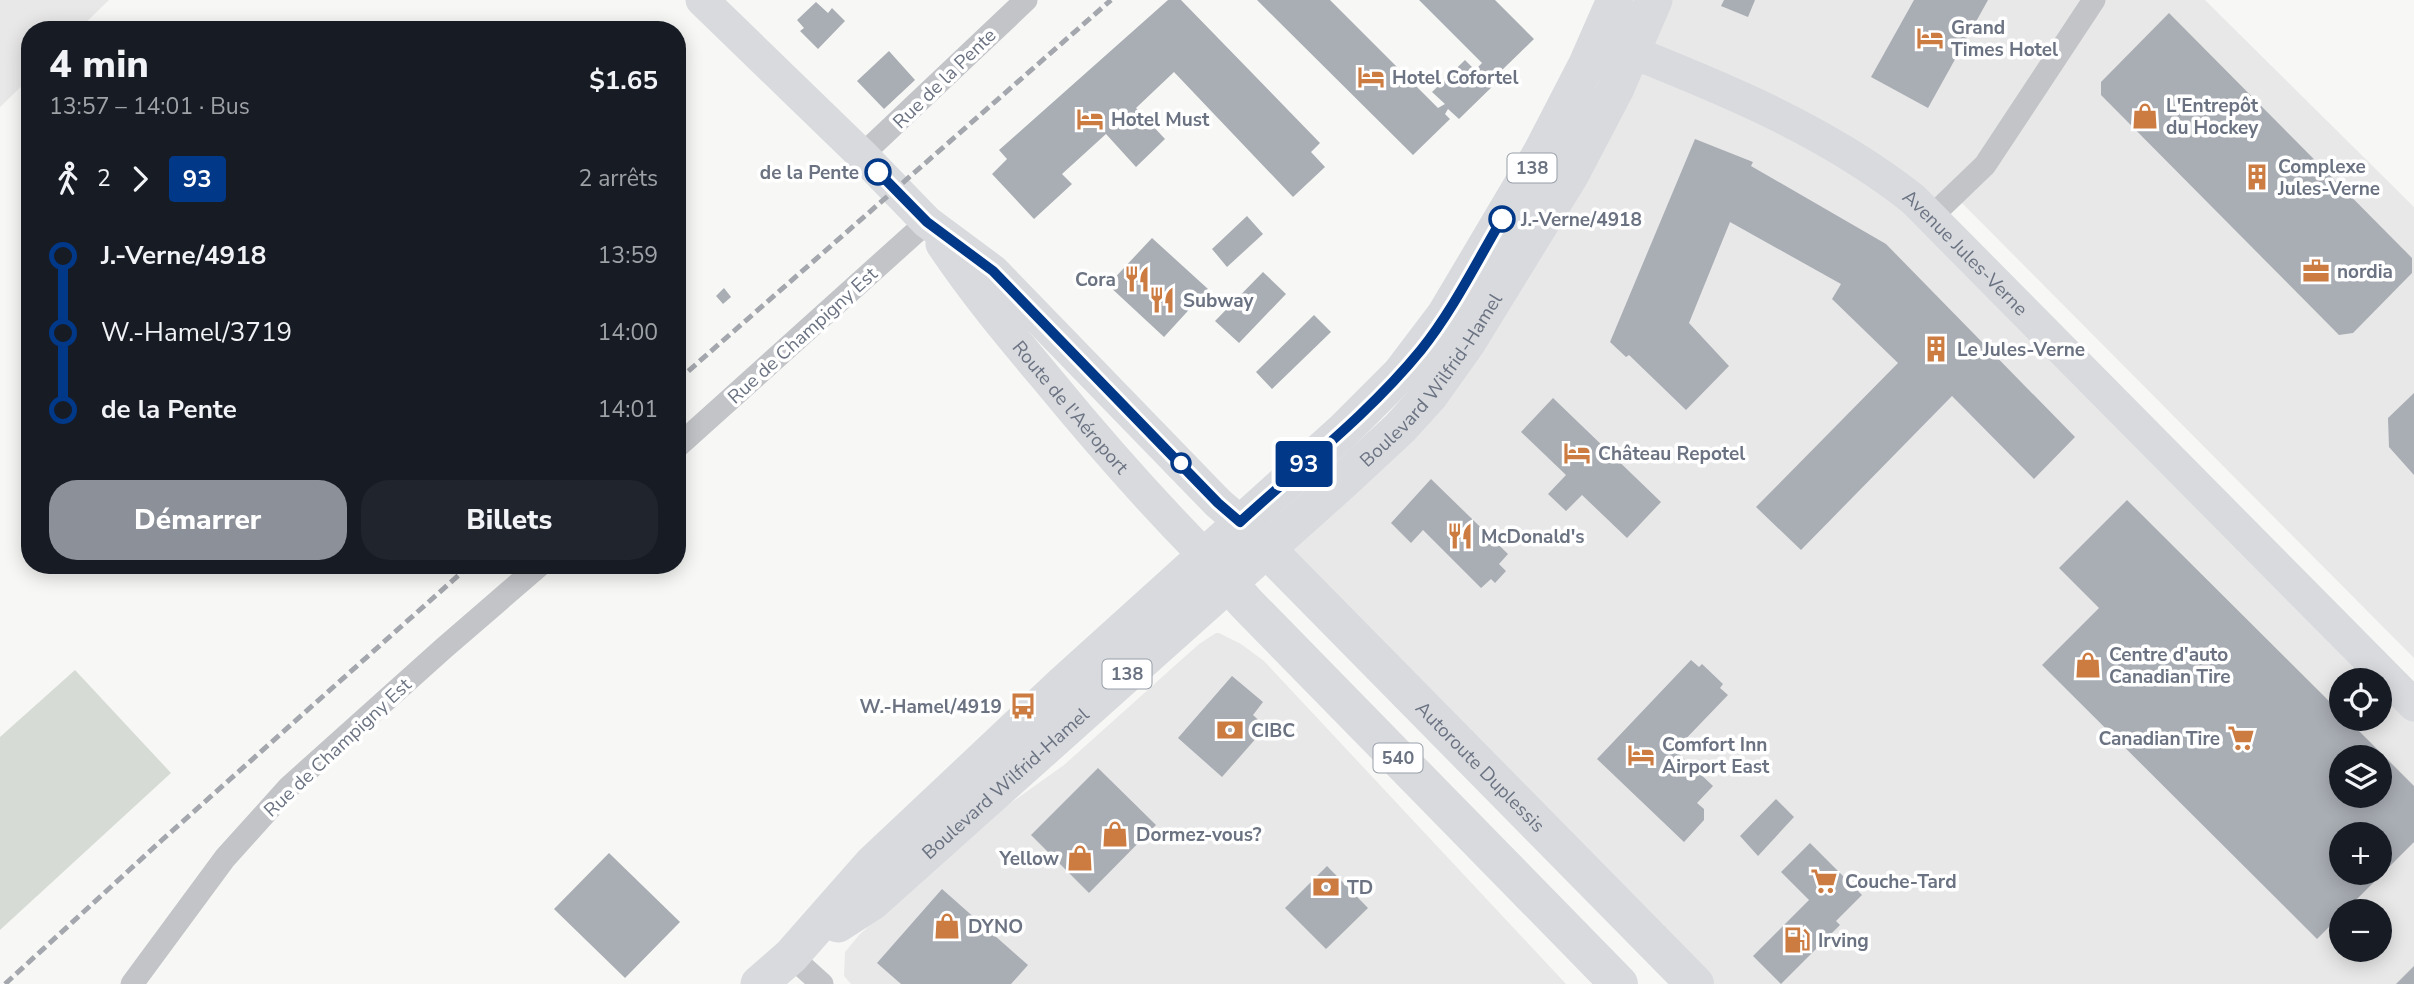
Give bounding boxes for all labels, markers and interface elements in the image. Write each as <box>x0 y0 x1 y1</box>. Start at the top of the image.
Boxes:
place label: Grand Times Hotel <box>1951 15 2058 63</box>
street label: Rue de la Pente <box>887 23 1002 135</box>
hotel icon: Grand Times Hotel <box>1915 23 1945 53</box>
text: 4 min <box>49 39 149 90</box>
hotel icon: Hotel Cofortel <box>1356 62 1386 92</box>
text: $1.65 <box>589 63 658 98</box>
place label: Hotel Cofortel <box>1392 65 1518 91</box>
text: 13:57 – 14:01 · Bus <box>49 91 250 122</box>
place label: L'Entrepôt du Hockey <box>2166 93 2259 141</box>
shop icon: L'Entrepôt du Hockey <box>2130 101 2160 131</box>
hotel icon: Hotel Must <box>1075 104 1105 134</box>
place label: Hotel Must <box>1111 107 1210 133</box>
road number: 138 <box>1508 154 1556 182</box>
place label: Complexe Jules-Verne <box>2277 154 2380 202</box>
marker: de la Pente <box>865 159 891 185</box>
icon: walk <box>49 160 87 198</box>
icon: forward <box>121 160 159 198</box>
place label: de la Pente <box>760 160 859 186</box>
building icon: Complexe Jules-Verne <box>2242 162 2272 192</box>
text: 2 <box>97 163 111 194</box>
text: 93 <box>183 163 212 195</box>
text: 2 arrêts <box>578 163 658 194</box>
street label: Avenue Jules-Verne <box>1897 184 2033 322</box>
marker: J.-Verne/4918 <box>1489 206 1515 232</box>
place label: J.-Verne/4918 <box>1520 207 1642 233</box>
text: J.-Verne/4918 <box>101 238 266 273</box>
text: 13:59 <box>598 240 658 271</box>
office icon: nordia <box>2301 256 2331 286</box>
place label: nordia <box>2337 259 2393 285</box>
street label: Rue de Champigny Est <box>722 261 883 410</box>
restaurant icon: Cora <box>1122 264 1152 294</box>
place label: Cora <box>1075 267 1116 293</box>
restaurant icon: Subway <box>1147 285 1177 315</box>
place label: Subway <box>1183 288 1255 314</box>
street label: Boulevard Wilfrid-Hamel <box>1354 288 1509 473</box>
text: W.-Hamel/3719 <box>101 315 292 350</box>
text: 14:00 <box>598 317 658 348</box>
building icon: Le Jules-Verne <box>1921 334 1951 364</box>
street label: Route de l'Aéroport <box>1006 335 1134 480</box>
place label: Le Jules-Verne <box>1957 337 2085 363</box>
text: de la Pente <box>101 392 237 427</box>
text: 14:01 <box>598 394 658 425</box>
hotel icon: Château Repotel <box>1562 438 1592 468</box>
line badge: 93 <box>1272 441 1336 487</box>
place label: Château Repotel <box>1598 441 1745 467</box>
text: 93 <box>1290 448 1318 480</box>
unlabelled marker <box>1171 453 1191 473</box>
button: Démarrer <box>49 480 347 560</box>
button: Billets <box>361 480 658 560</box>
restaurant icon: McDonald's <box>1445 521 1475 551</box>
place label: McDonald's <box>1481 524 1585 550</box>
place label: Centre d'auto Canadian Tire <box>2109 642 2231 690</box>
shop icon: Centre d'auto Canadian Tire <box>2073 650 2103 680</box>
road number: 138 <box>1102 660 1152 688</box>
map controls <box>2329 668 2392 962</box>
button: locate <box>2329 668 2392 731</box>
street label: Rue de Champigny Est <box>258 672 417 823</box>
bus stop icon: W.-Hamel/4919 <box>1008 691 1038 721</box>
place label: W.-Hamel/4919 <box>860 694 1002 720</box>
street label: Autoroute Duplessis <box>1409 696 1550 838</box>
street label: Boulevard Wilfrid-Hamel <box>917 702 1095 865</box>
bank icon: CIBC <box>1215 715 1245 745</box>
place label: CIBC <box>1251 718 1295 744</box>
supermarket icon: Canadian Tire <box>2226 723 2256 753</box>
place label: Canadian Tire <box>2098 726 2220 752</box>
place label: Comfort Inn Airport East <box>1662 732 1770 780</box>
hotel icon: Comfort Inn Airport East <box>1626 740 1656 770</box>
road number: 540 <box>1374 744 1422 772</box>
button: layers <box>2329 745 2392 808</box>
shop icon: Dormez-vous? <box>1100 819 1130 849</box>
place label: Dormez-vous? <box>1136 822 1262 848</box>
button: + <box>2329 822 2392 885</box>
shop icon: Yellow <box>1065 843 1095 873</box>
place label: Yellow <box>999 846 1060 872</box>
supermarket icon: Couche-Tard <box>1809 866 1839 896</box>
place label: Couche-Tard <box>1845 869 1957 895</box>
bank icon: TD <box>1311 872 1341 902</box>
place label: TD <box>1347 875 1373 901</box>
button: − <box>2329 899 2392 962</box>
shop icon: DYNO <box>932 911 962 941</box>
place label: DYNO <box>968 914 1023 940</box>
fuel station icon: Irving <box>1782 925 1812 955</box>
place label: Irving <box>1818 928 1869 954</box>

